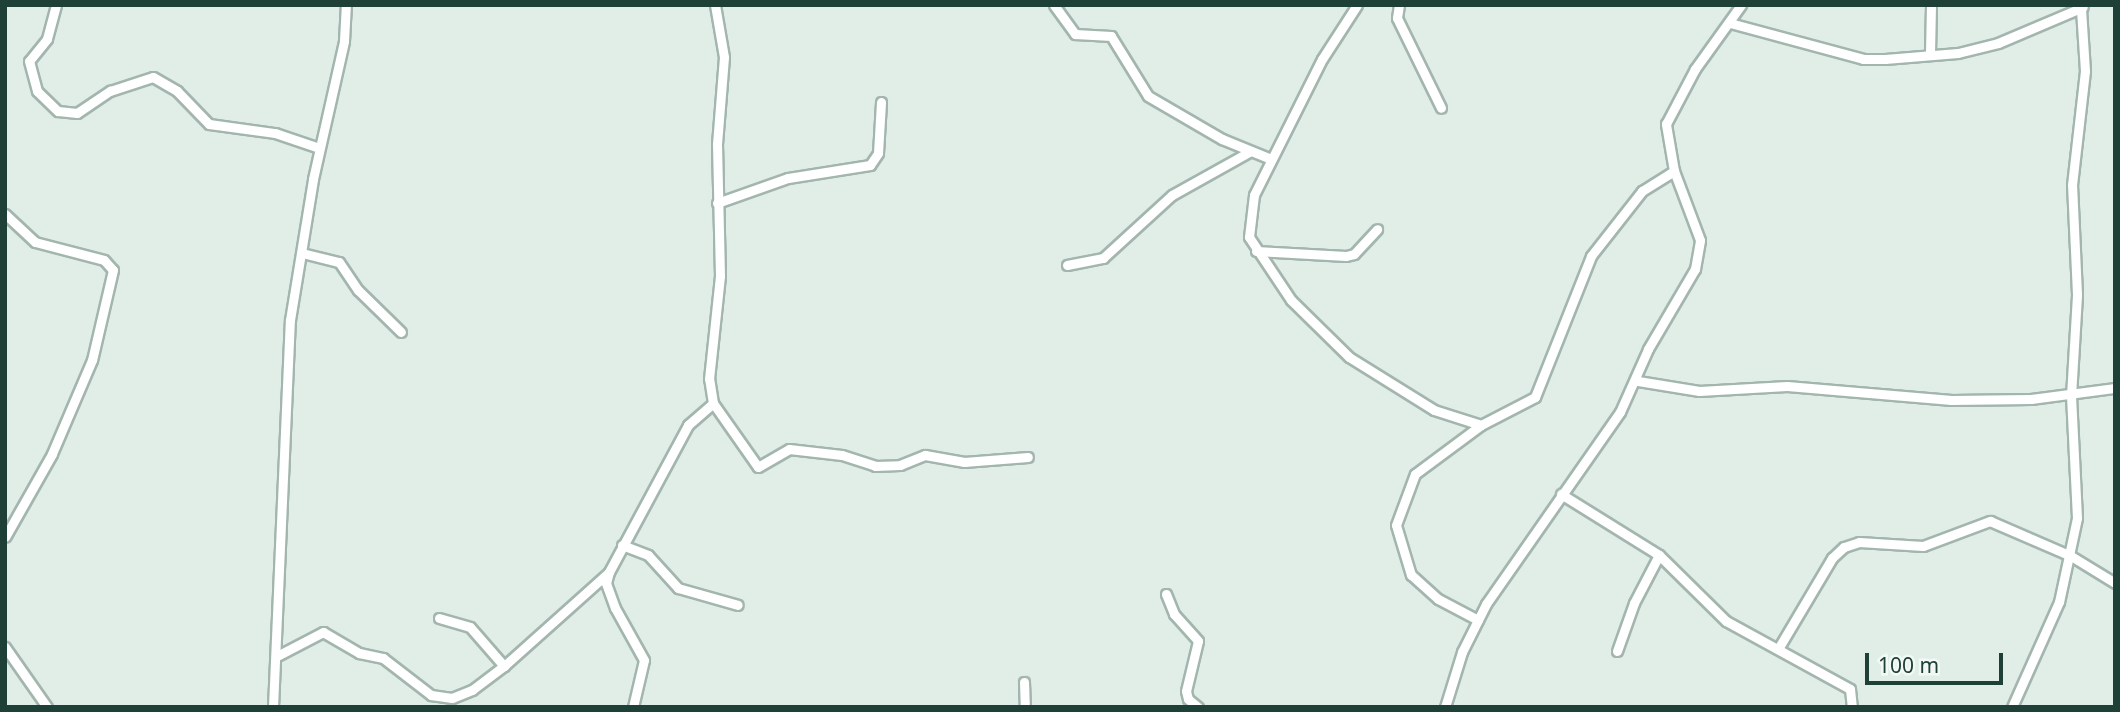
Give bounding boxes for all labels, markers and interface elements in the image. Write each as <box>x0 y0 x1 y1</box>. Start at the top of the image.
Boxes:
scale bar <box>1868 638 2006 682</box>
text: 100 m <box>1878 651 1939 679</box>

